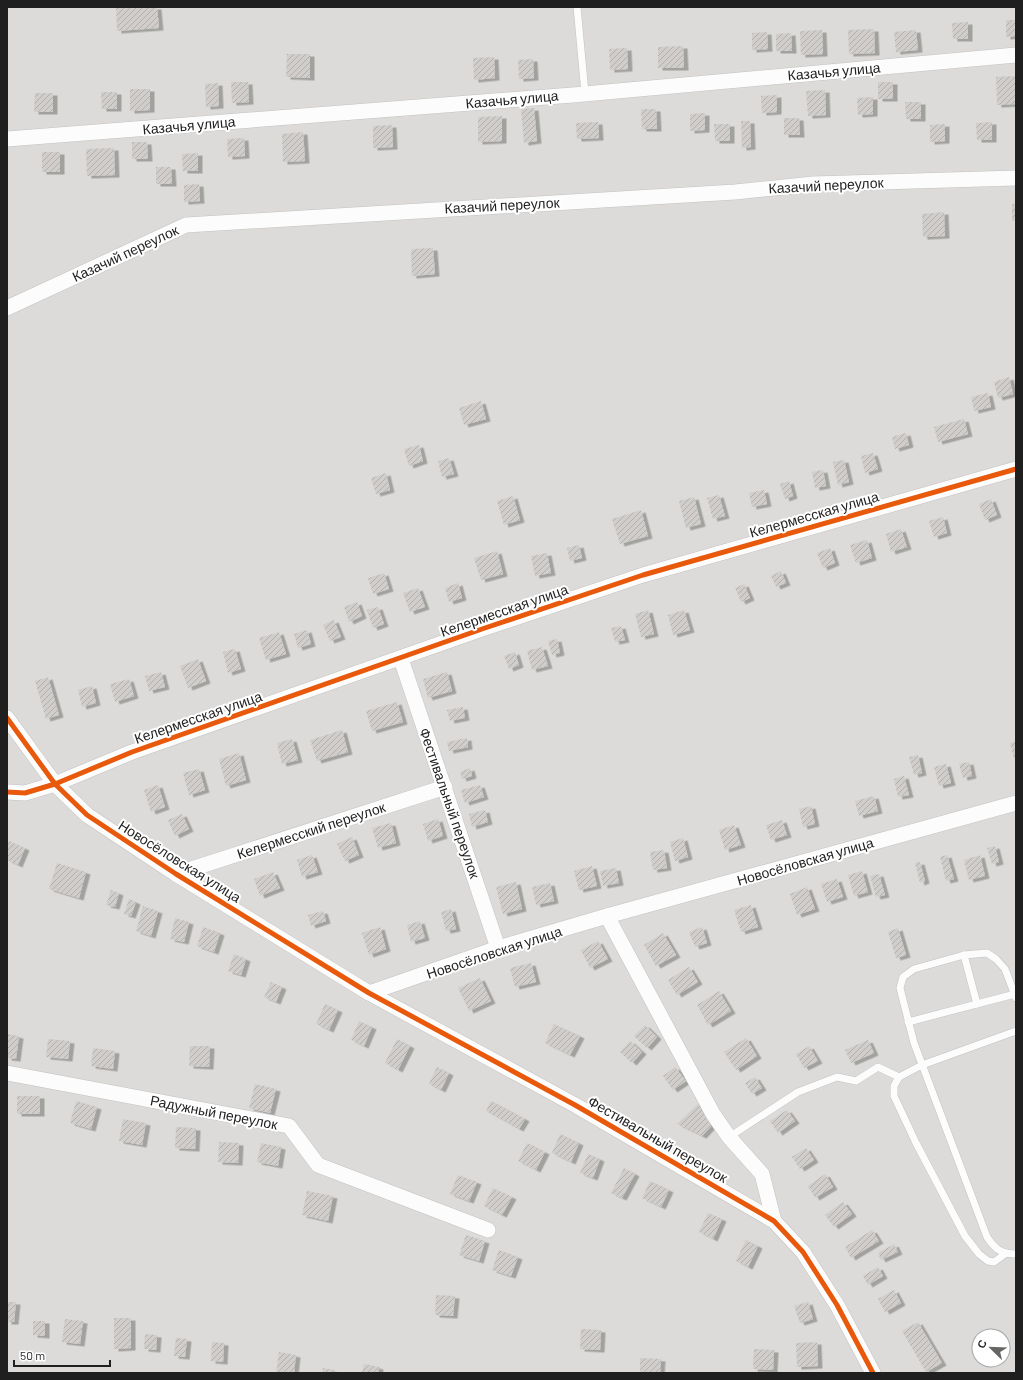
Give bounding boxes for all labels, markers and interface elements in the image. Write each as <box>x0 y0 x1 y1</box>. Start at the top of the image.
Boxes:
street label: Казачья улица <box>787 58 881 84</box>
street label: Казачья улица <box>465 86 559 112</box>
street label: Казачья улица <box>142 112 236 138</box>
street label: Казачий переулок <box>768 173 885 197</box>
street label: Казачий переулок <box>444 193 561 217</box>
street label: Казачий переулок <box>69 221 182 285</box>
street label: Келермесская улица <box>747 487 881 541</box>
street label: Келермесская улица <box>438 580 570 640</box>
street label: Келермесская улица <box>132 687 264 747</box>
street label: Фестивальный переулок <box>416 725 484 881</box>
street label: Келермесский переулок <box>235 798 388 862</box>
street label: Новосёловская улица <box>116 816 245 906</box>
street label: Новосёловская улица <box>735 833 875 889</box>
street label: Новосёловская улица <box>424 922 564 982</box>
street label: Радужный переулок <box>149 1091 280 1133</box>
street label: Фестивальный переулок <box>585 1092 732 1186</box>
north arrow <box>971 1328 1011 1368</box>
text: С <box>974 1338 989 1350</box>
scale bar <box>14 1342 110 1368</box>
text: 50 m <box>20 1348 45 1362</box>

